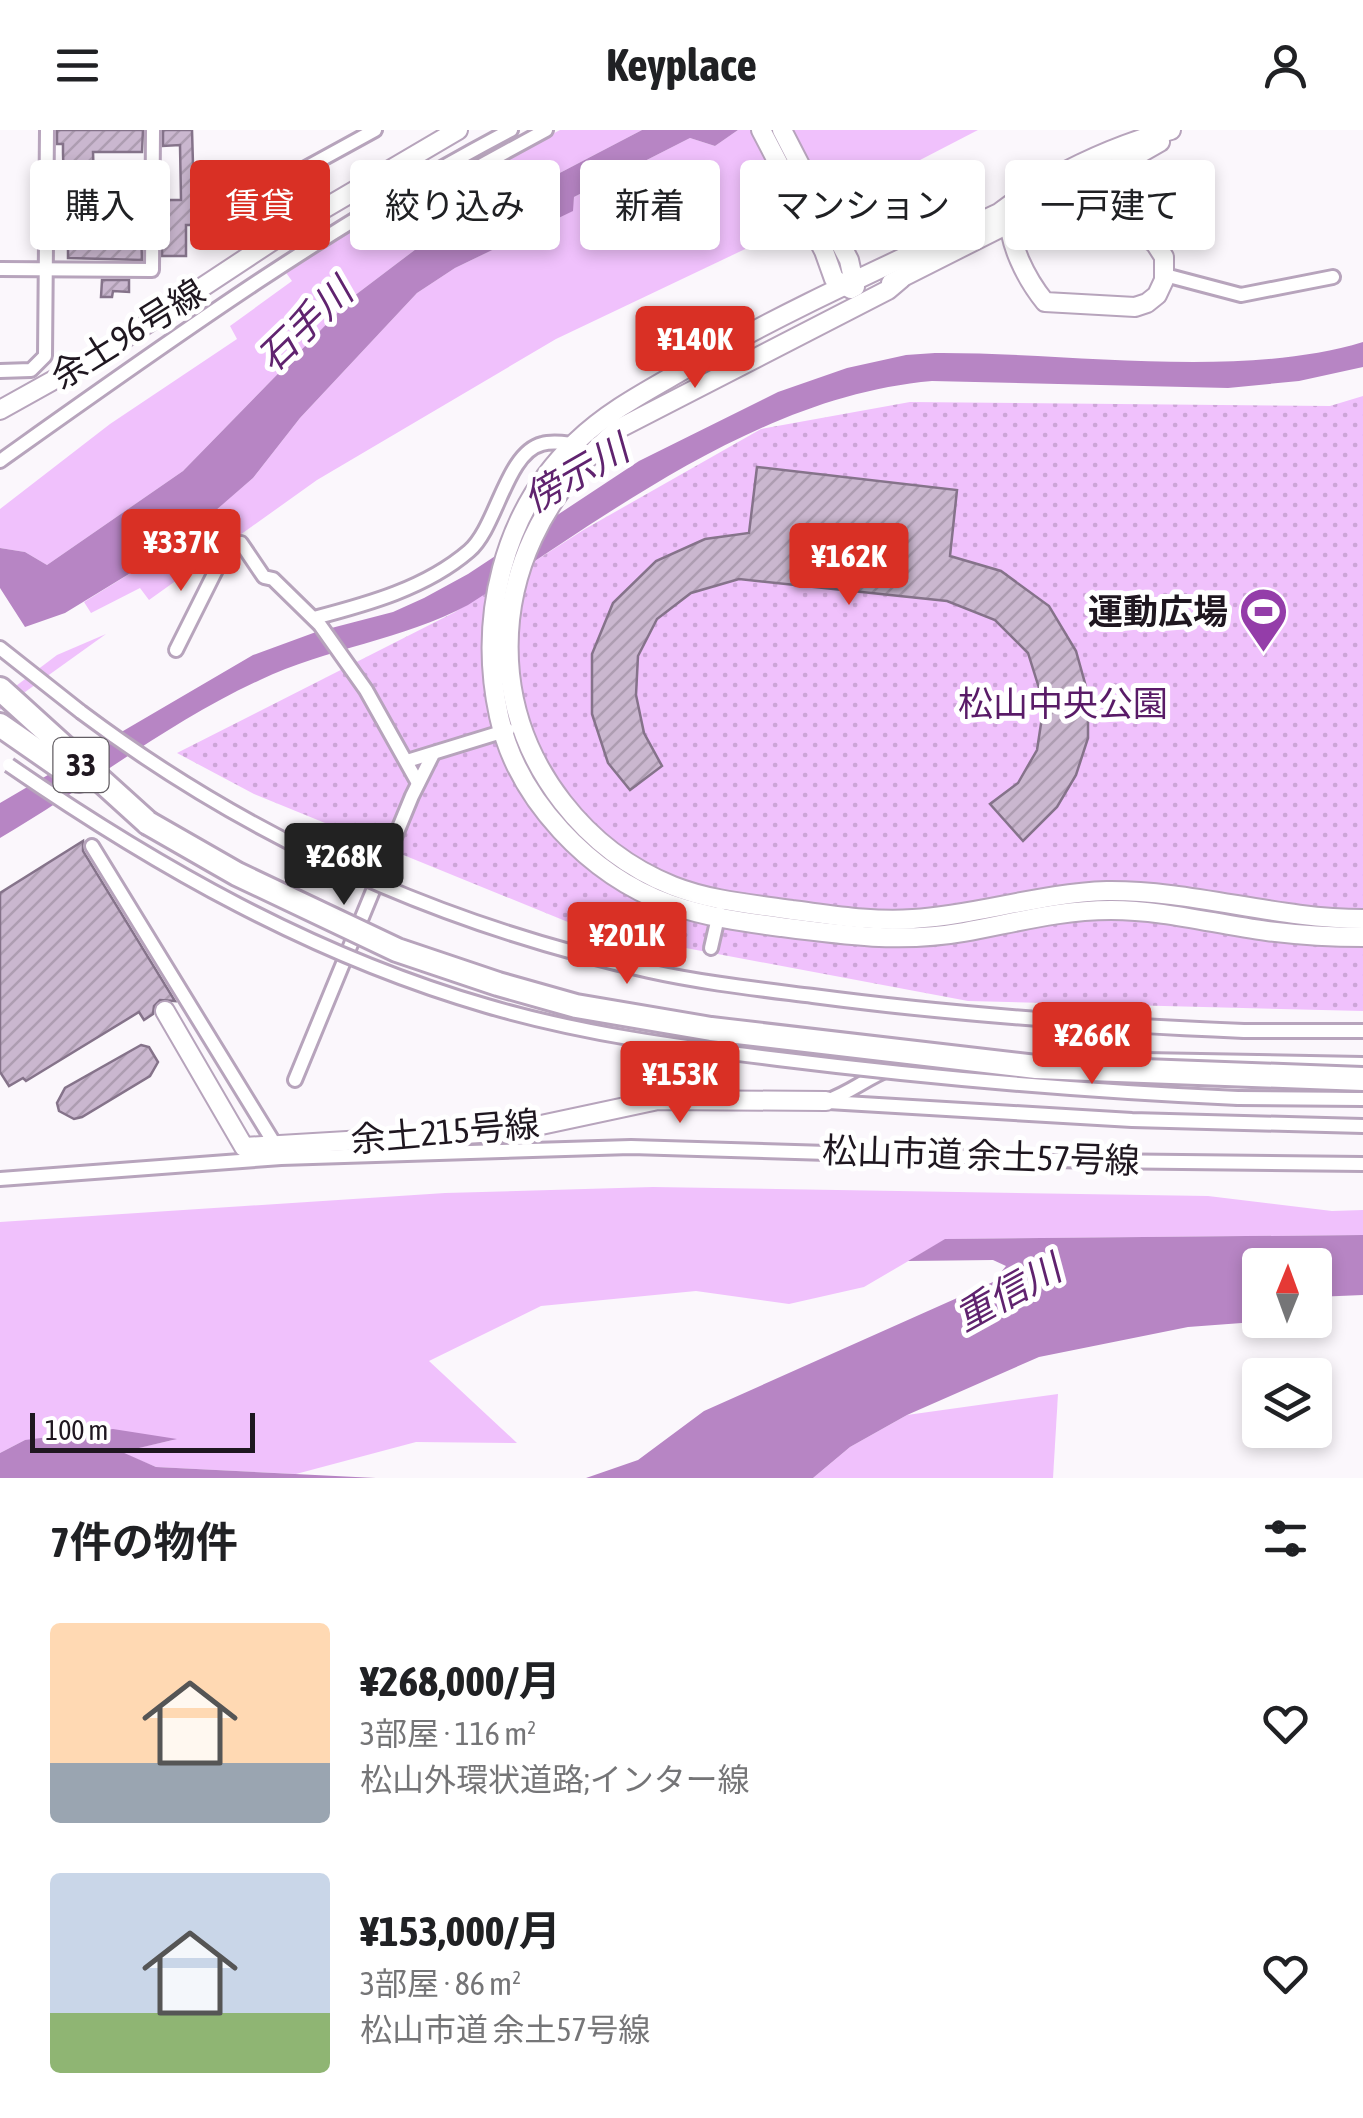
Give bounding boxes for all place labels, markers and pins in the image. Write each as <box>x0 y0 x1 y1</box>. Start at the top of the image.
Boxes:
pin: ¥140K <box>625 306 765 391</box>
pin: ¥337K <box>111 509 251 594</box>
pin: ¥162K <box>779 523 919 608</box>
sports icon: 運動広場 <box>1237 586 1289 654</box>
place label: 運動広場 <box>1088 591 1228 631</box>
pin: ¥268K <box>274 823 414 908</box>
pin: ¥201K <box>557 902 697 987</box>
pin: ¥266K <box>1022 1002 1162 1087</box>
pin: ¥153K <box>610 1041 750 1126</box>

